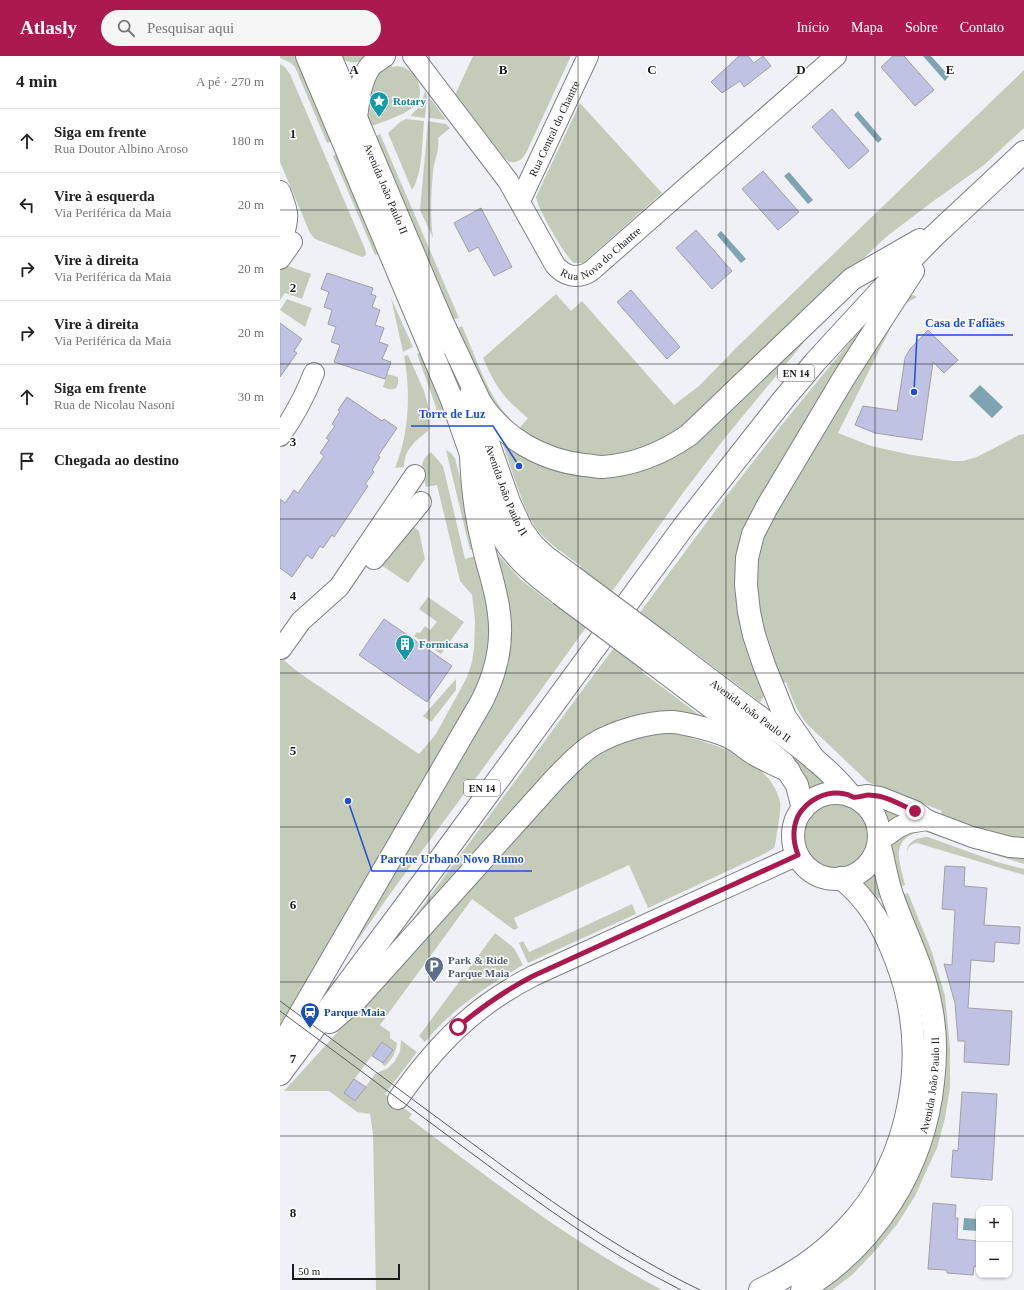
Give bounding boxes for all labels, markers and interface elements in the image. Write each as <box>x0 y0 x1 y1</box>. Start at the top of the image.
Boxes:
search box <box>101 10 381 46</box>
text: Atlasly <box>20 17 77 38</box>
icon: search <box>115 17 137 39</box>
text: Pesquisar aqui <box>147 20 234 36</box>
text: Início <box>796 20 829 35</box>
text: Mapa <box>851 20 883 35</box>
text: Sobre <box>905 20 938 35</box>
text: Contato <box>960 20 1004 35</box>
text: A <box>349 62 359 77</box>
text: B <box>499 62 508 77</box>
text: C <box>647 62 657 77</box>
text: D <box>796 62 806 77</box>
text: E <box>946 62 954 77</box>
text: 4 min <box>16 72 57 91</box>
text: A pé · 270 m <box>196 74 264 89</box>
street label: Rua Central do Chantre <box>526 79 582 178</box>
place icon: Rotary <box>368 90 390 118</box>
place label: Rotary <box>393 95 426 107</box>
text: Siga em frente <box>54 124 146 140</box>
text: 1 <box>290 126 296 141</box>
icon: ahead <box>16 130 38 152</box>
text: 180 m <box>231 133 264 148</box>
text: Rua Doutor Albino Aroso <box>54 141 188 156</box>
street label: Avenida João Paulo II <box>362 141 411 236</box>
text: Vire à esquerda <box>54 188 155 204</box>
icon: left <box>16 194 38 216</box>
text: 20 m <box>238 197 264 212</box>
text: Via Periférica da Maia <box>54 205 171 220</box>
street label: Rua Nova do Chantre <box>559 224 643 282</box>
text: Vire à direita <box>54 252 139 268</box>
icon: right <box>16 258 38 280</box>
text: 20 m <box>238 261 264 276</box>
text: Via Periférica da Maia <box>54 269 171 284</box>
text: 2 <box>290 280 296 295</box>
callout: Casa de Fafiães <box>917 311 1013 335</box>
text: Vire à direita <box>54 316 139 332</box>
text: Casa de Fafiães <box>925 316 1005 330</box>
icon: right <box>16 322 38 344</box>
text: 20 m <box>238 325 264 340</box>
text: Via Periférica da Maia <box>54 333 171 348</box>
road number: EN 14 <box>778 365 814 381</box>
text: Siga em frente <box>54 380 146 396</box>
icon: ahead <box>16 386 38 408</box>
text: 30 m <box>238 389 264 404</box>
text: Rua de Nicolau Nasoni <box>54 397 175 412</box>
callout: Torre de Luz <box>411 402 493 426</box>
text: Torre de Luz <box>419 407 486 421</box>
text: 3 <box>290 434 297 449</box>
street label: Avenida João Paulo II <box>483 442 530 538</box>
icon: arrive <box>16 450 38 472</box>
text: Chegada ao destino <box>54 452 179 468</box>
text: 4 <box>290 588 297 603</box>
building icon: Formicasa <box>394 633 416 661</box>
place label: Formicasa <box>419 638 469 650</box>
street label: Avenida João Paulo II <box>708 676 794 745</box>
text: 5 <box>290 743 297 758</box>
road number: EN 14 <box>464 780 500 796</box>
route end <box>906 802 924 820</box>
callout: Parque Urbano Novo Rumo <box>372 847 532 871</box>
text: Parque Urbano Novo Rumo <box>380 852 524 866</box>
text: 6 <box>290 897 297 912</box>
place label: Park & Ride Parque Maia <box>448 954 510 979</box>
parking icon: Park & Ride Parque Maia <box>423 955 445 983</box>
station icon: Parque Maia <box>299 1001 321 1029</box>
place label: Parque Maia <box>324 1006 386 1018</box>
route start <box>449 1018 467 1036</box>
street label: Avenida João Paulo II <box>917 1036 941 1135</box>
text: 7 <box>290 1051 297 1066</box>
text: 8 <box>290 1205 297 1220</box>
map controls <box>976 1206 1012 1278</box>
button: + <box>976 1206 1012 1242</box>
button: − <box>976 1242 1012 1278</box>
scale bar <box>292 1262 400 1281</box>
text: 50 m <box>298 1265 320 1277</box>

